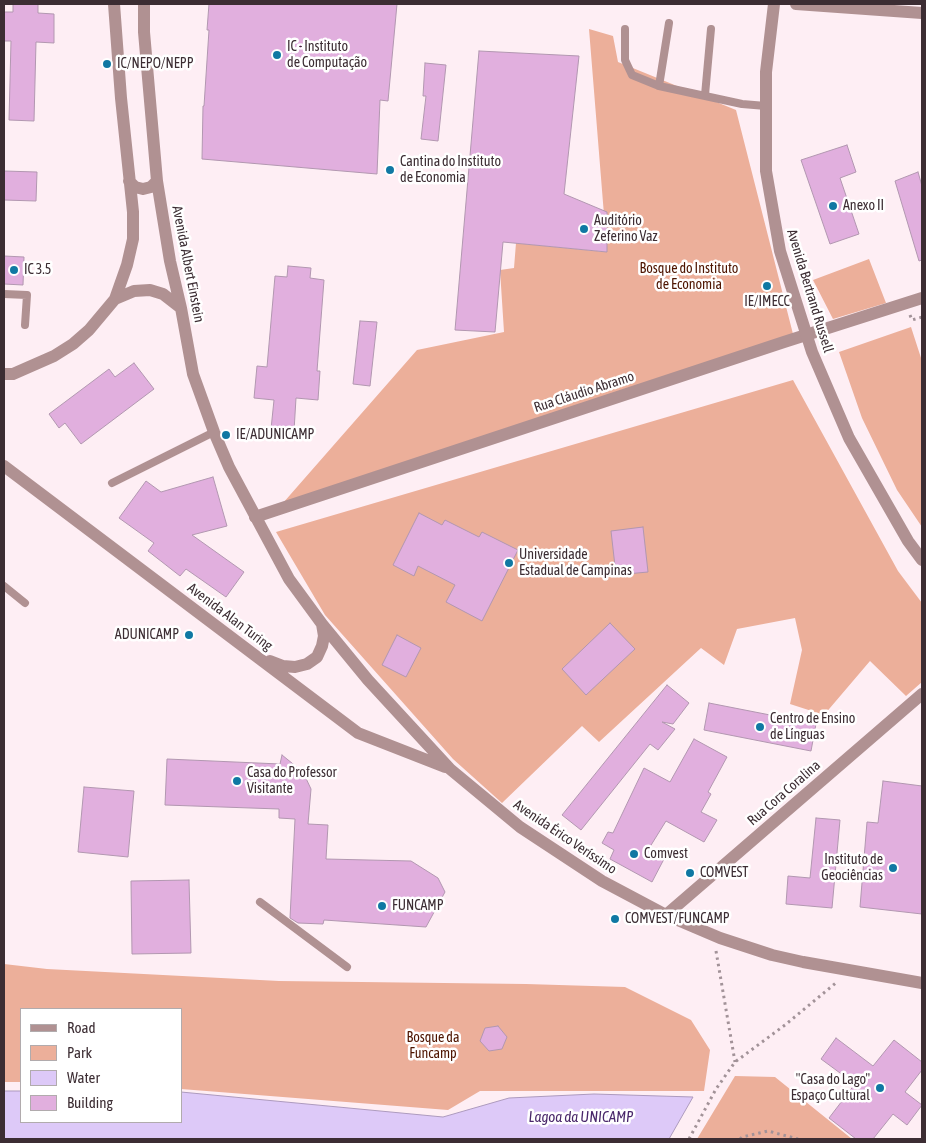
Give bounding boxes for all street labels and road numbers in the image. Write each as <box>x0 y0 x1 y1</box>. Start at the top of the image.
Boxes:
street label: Avenida Albert Einstein <box>168 204 208 324</box>
street label: Avenida Bertrand Russell <box>783 227 837 355</box>
street label: Rua Cláudio Abramo <box>532 368 636 416</box>
street label: Avenida Alan Turing <box>184 580 276 654</box>
street label: Rua Cora Coralina <box>744 757 824 829</box>
street label: Avenida Érico Veríssimo <box>510 796 620 878</box>

